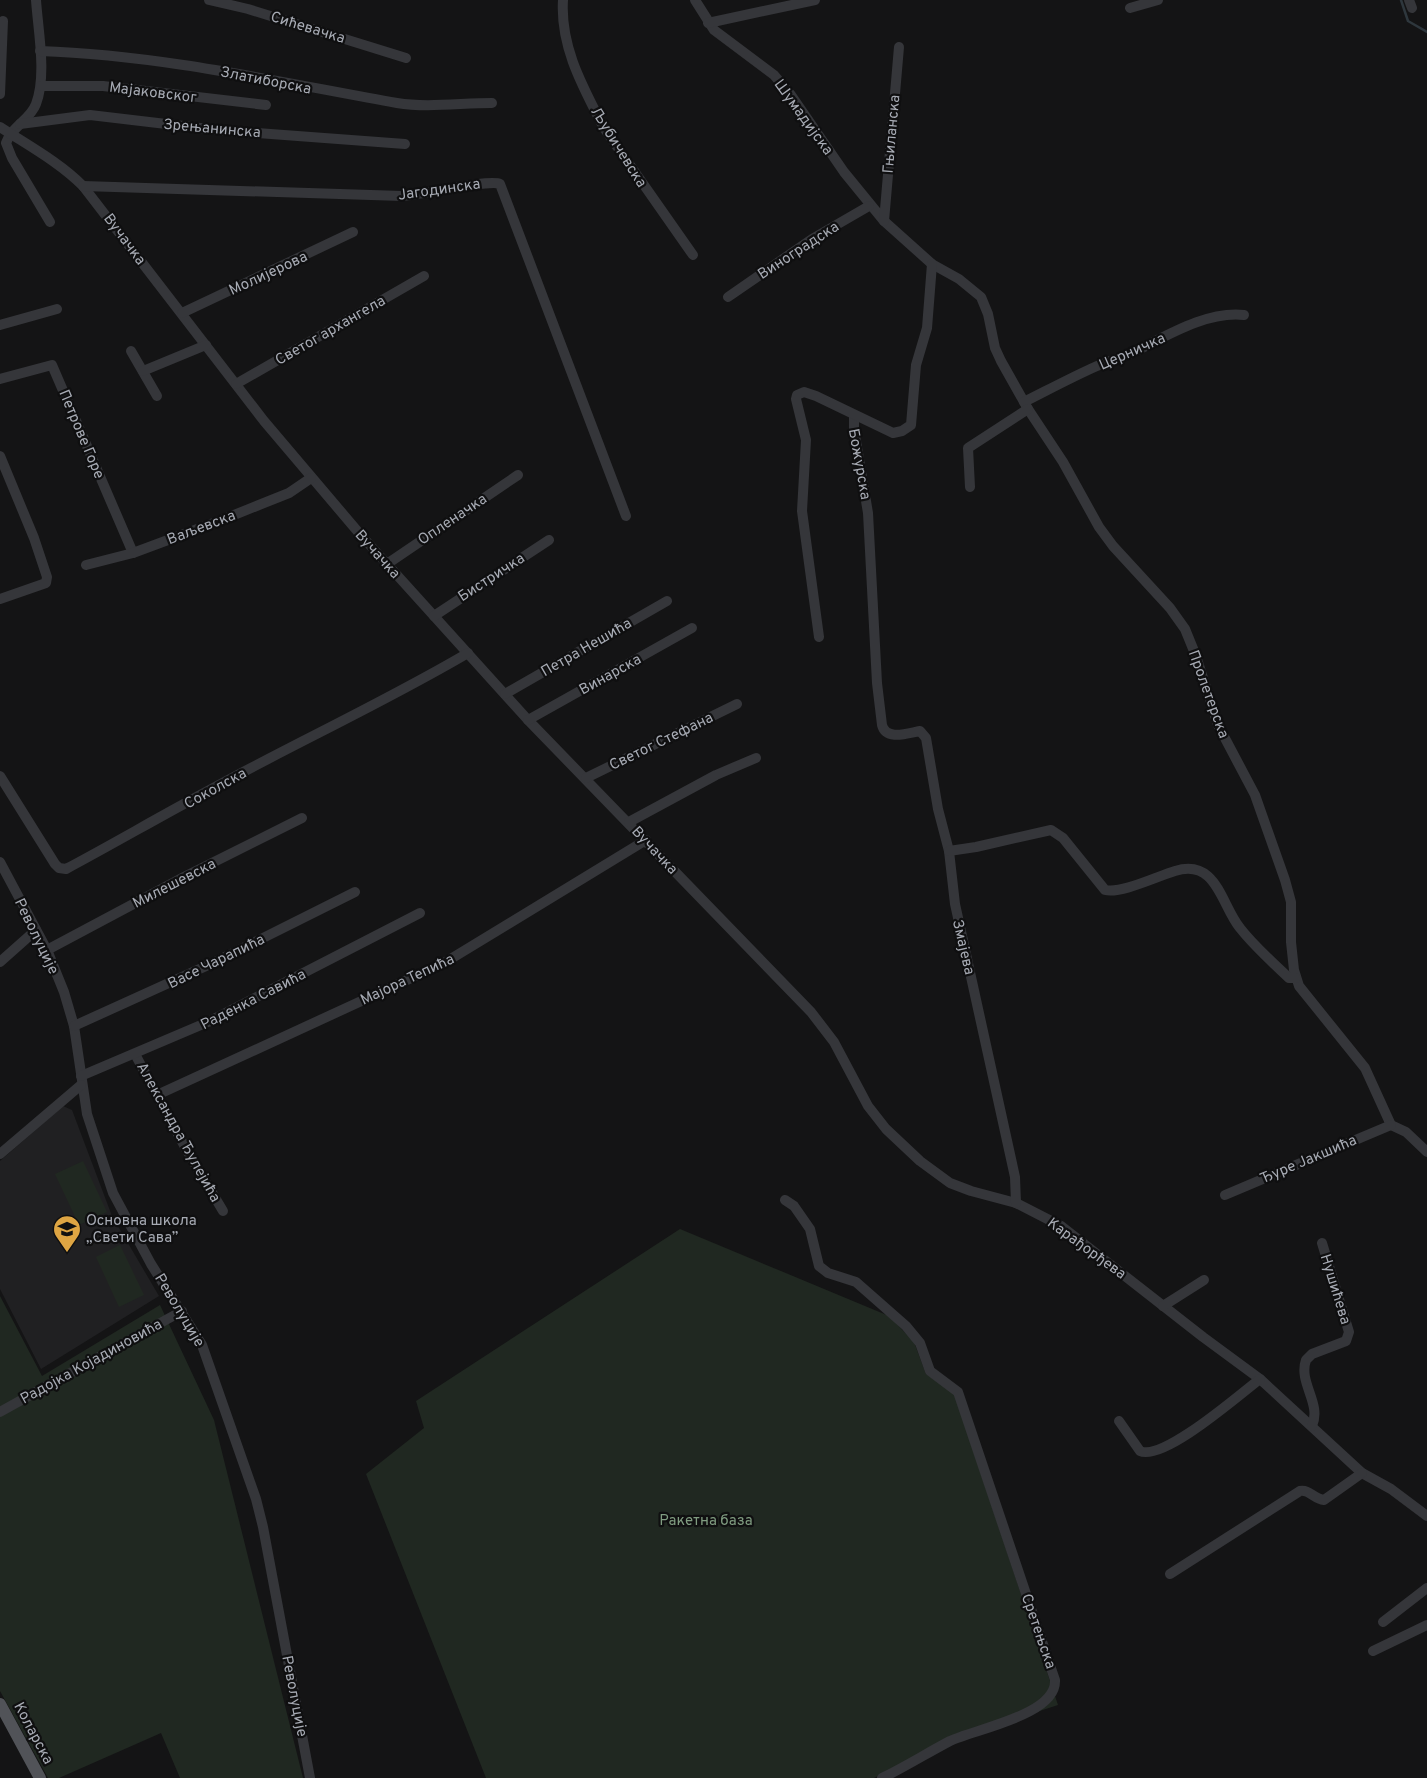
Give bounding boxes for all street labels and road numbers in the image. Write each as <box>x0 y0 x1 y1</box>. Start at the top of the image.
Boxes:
street label: Сићевачка <box>268 8 347 49</box>
street label: Златиборска <box>219 63 313 100</box>
street label: Шумадијска <box>769 76 837 160</box>
street label: Мајаковског <box>108 79 198 108</box>
street label: Гњиланска <box>880 94 905 174</box>
street label: Љубичевска <box>585 104 650 192</box>
street label: Зрењанинска <box>162 116 261 143</box>
street label: Јагодинска <box>397 175 482 206</box>
street label: Вучачка <box>98 211 149 269</box>
street label: Виноградска <box>755 218 843 285</box>
street label: Молијерова <box>226 248 311 301</box>
street label: Светог архангела <box>272 292 389 371</box>
street label: Церничка <box>1097 329 1169 375</box>
street label: Петрове Горе <box>53 387 108 482</box>
street label: Божурска <box>843 427 874 501</box>
street label: Опленачка <box>415 490 491 550</box>
street label: Ваљевска <box>165 507 238 550</box>
street label: Вучачка <box>350 527 404 583</box>
street label: Бистричка <box>455 550 529 607</box>
street label: Петра Нешића <box>538 615 636 682</box>
street label: Пролетерска <box>1183 648 1232 741</box>
street label: Винарска <box>576 650 645 700</box>
street label: Светог Стефана <box>607 709 717 776</box>
street label: Соколска <box>181 764 250 814</box>
street label: Вучачка <box>627 823 681 879</box>
street label: Милешевска <box>130 855 220 914</box>
street label: Револуције <box>9 895 62 978</box>
street label: Змајева <box>947 918 978 977</box>
street label: Васе Чарапића <box>165 931 268 994</box>
street label: Мајора Тепића <box>358 950 458 1010</box>
street label: Раденка Савића <box>198 966 310 1035</box>
street label: Александра Ђулејића <box>131 1059 224 1206</box>
street label: Ђуре Јакшића <box>1257 1131 1360 1189</box>
street label: Карађорђева <box>1043 1214 1129 1284</box>
street label: Нушићева <box>1315 1252 1354 1327</box>
street label: Револуције <box>149 1271 208 1351</box>
street label: Радојка Којадиновића <box>18 1315 166 1409</box>
street label: Сретењска <box>1016 1591 1059 1672</box>
street label: Револуције <box>276 1654 311 1739</box>
street label: Коларска <box>8 1699 57 1768</box>

